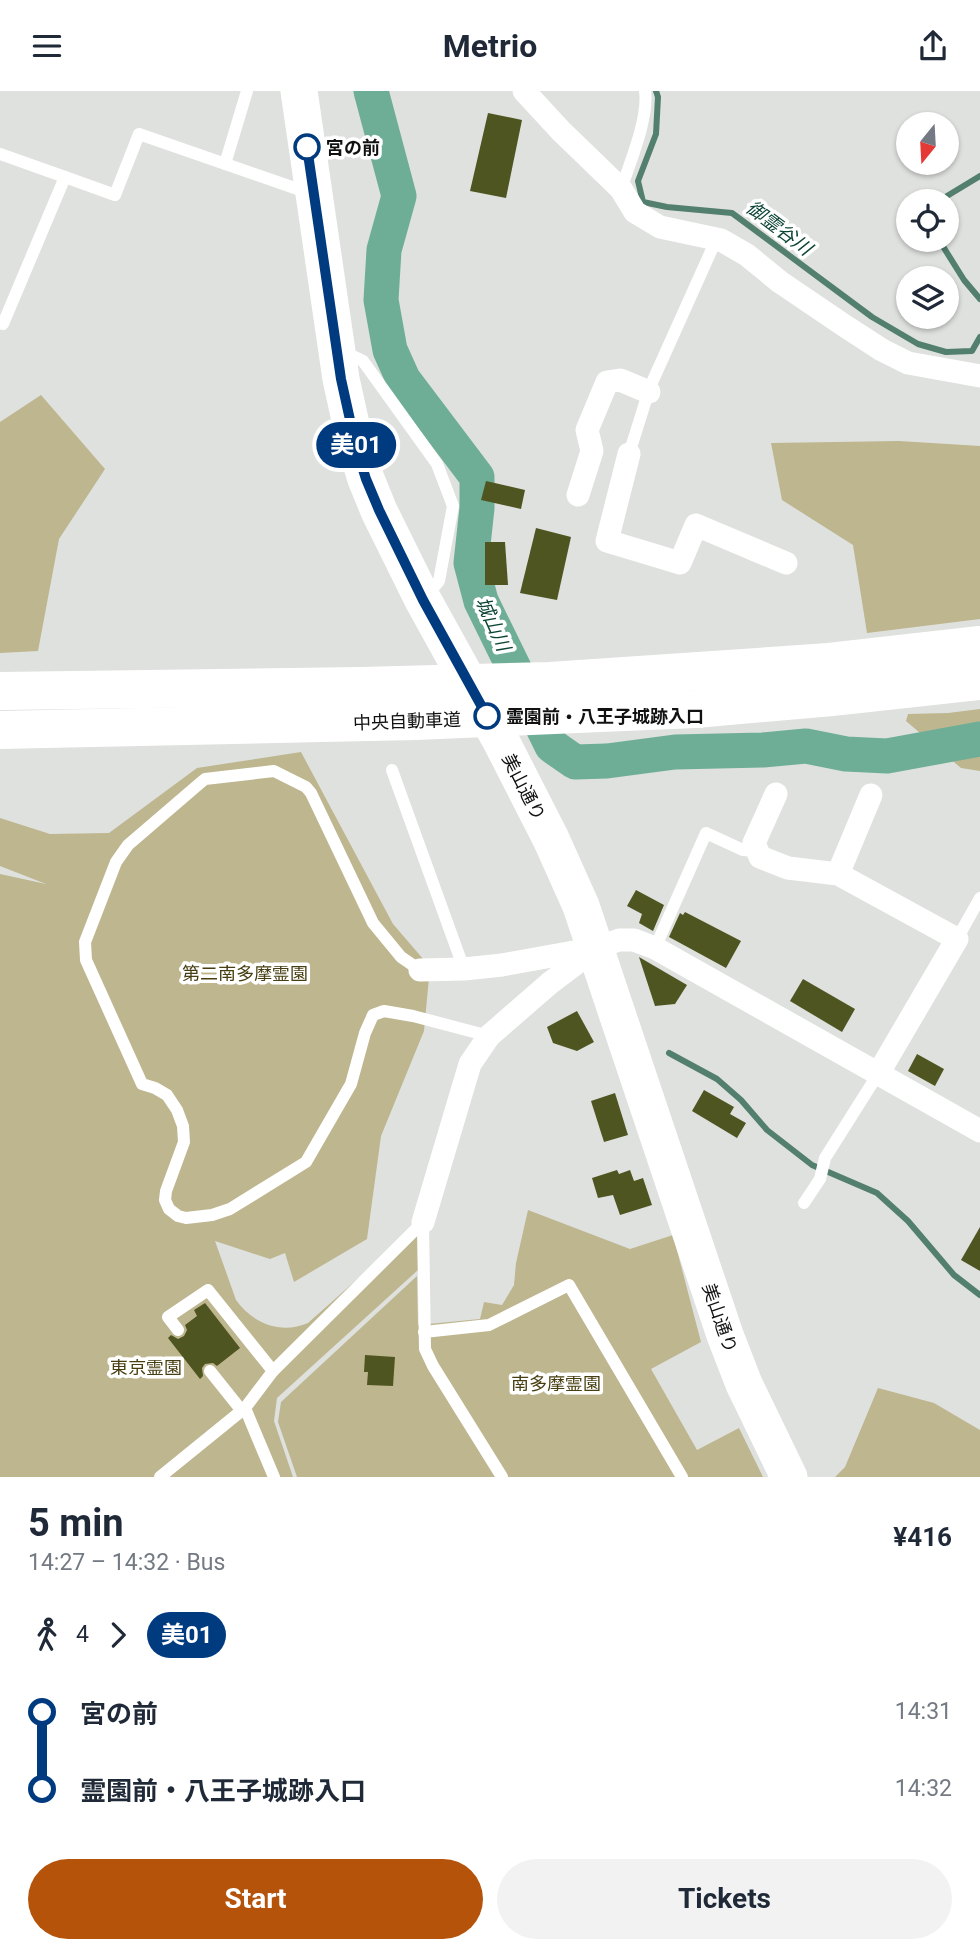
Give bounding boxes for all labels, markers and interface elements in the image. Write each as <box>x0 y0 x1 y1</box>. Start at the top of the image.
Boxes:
icon: menu <box>28 27 66 65</box>
text: Metrio <box>443 27 537 65</box>
icon: share <box>914 27 952 65</box>
north arrow <box>896 112 959 175</box>
map controls <box>896 112 959 329</box>
marker: 宮の前 <box>294 134 320 160</box>
place label: 宮の前 <box>326 137 380 158</box>
button: locate <box>896 189 959 252</box>
water label: 御霊谷川 <box>742 196 818 261</box>
button: layers <box>896 266 959 329</box>
line badge: 美01 <box>316 422 396 468</box>
text: 美01 <box>330 431 382 459</box>
water label: 城山川 <box>471 593 516 657</box>
marker: 霊園前・八王子城跡入口 <box>474 703 500 729</box>
place label: 霊園前・八王子城跡入口 <box>506 706 704 727</box>
street label: 中央自動車道 <box>353 709 461 733</box>
street label: 美山通り <box>498 750 550 824</box>
park label: 第二南多摩霊園 <box>182 963 308 984</box>
street label: 美山通り <box>698 1281 742 1355</box>
park label: 東京霊園 <box>110 1357 182 1378</box>
park label: 南多摩霊園 <box>511 1373 601 1394</box>
text: 5 min <box>28 1501 124 1545</box>
text: ¥416 <box>893 1522 952 1552</box>
text: 14:27 – 14:32 · Bus <box>28 1549 225 1576</box>
icon: walk <box>28 1616 66 1654</box>
icon: forward <box>99 1616 137 1654</box>
text: 4 <box>76 1621 89 1648</box>
text: 美01 <box>161 1621 212 1649</box>
text: 14:31 <box>895 1698 952 1725</box>
text: 宮の前 <box>80 1699 158 1729</box>
text: 14:32 <box>895 1775 952 1802</box>
text: 霊園前・八王子城跡入口 <box>80 1776 366 1806</box>
button: Start <box>28 1859 483 1939</box>
button: Tickets <box>497 1859 952 1939</box>

